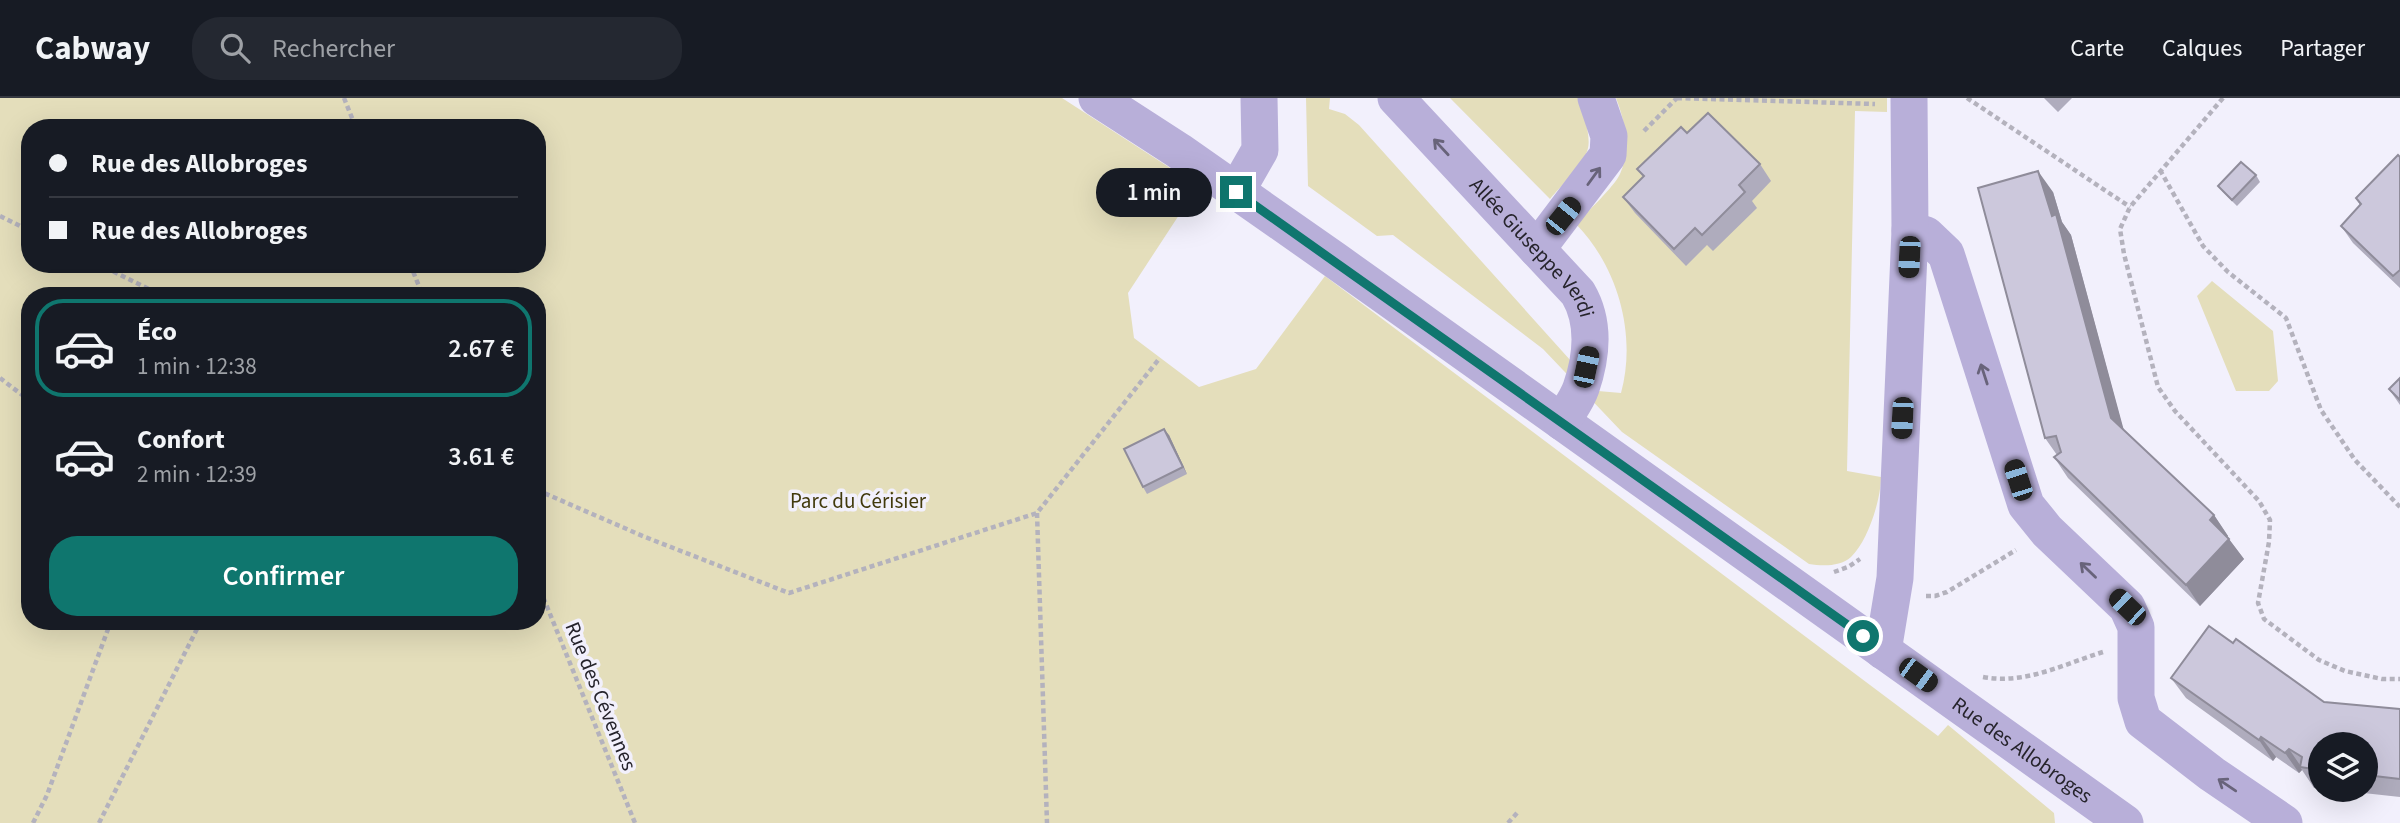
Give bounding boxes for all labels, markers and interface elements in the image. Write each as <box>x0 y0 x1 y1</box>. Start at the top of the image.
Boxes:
search box <box>192 17 682 80</box>
text: Cabway <box>35 25 150 72</box>
icon: search <box>216 29 254 67</box>
text: Rechercher <box>272 30 395 67</box>
text: Carte <box>2070 31 2124 66</box>
text: Calques <box>2162 31 2242 66</box>
text: Partager <box>2280 31 2365 66</box>
one-way arrow <box>1433 139 1450 156</box>
text: Rue des Allobroges <box>91 145 307 182</box>
one-way arrow <box>1587 167 1601 186</box>
callout: 1 min <box>1096 168 1212 217</box>
street label: Allée Giuseppe Verdi <box>1463 171 1602 321</box>
text: 1 min <box>1127 176 1181 209</box>
route end <box>1220 176 1252 208</box>
car <box>1542 193 1585 239</box>
text: Rue des Allobroges <box>91 212 307 249</box>
car <box>1898 235 1921 279</box>
text: Éco <box>137 313 177 350</box>
icon: car <box>53 317 116 380</box>
text: 2.67 € <box>448 330 514 367</box>
car <box>1572 344 1601 390</box>
text: 1 min · 12:38 <box>137 350 257 383</box>
one-way arrow <box>1977 363 1990 385</box>
car <box>1891 396 1914 440</box>
text: Confort <box>137 421 225 458</box>
icon: car <box>53 425 116 488</box>
text: 3.61 € <box>448 438 514 475</box>
car <box>2002 457 2035 503</box>
text: 2 min · 12:39 <box>137 458 257 491</box>
park label: Parc du Cérisier <box>790 486 927 516</box>
button: Confirmer <box>49 536 518 616</box>
one-way arrow <box>2080 562 2098 579</box>
car <box>2105 585 2150 629</box>
street label: Rue des Cévennes <box>558 617 645 775</box>
route start <box>1847 620 1879 652</box>
car <box>1895 654 1942 696</box>
street label: Rue des Allobroges <box>1946 689 2099 810</box>
map controls <box>2308 732 2378 802</box>
button: layers <box>2308 732 2378 802</box>
one-way arrow <box>2218 778 2237 792</box>

